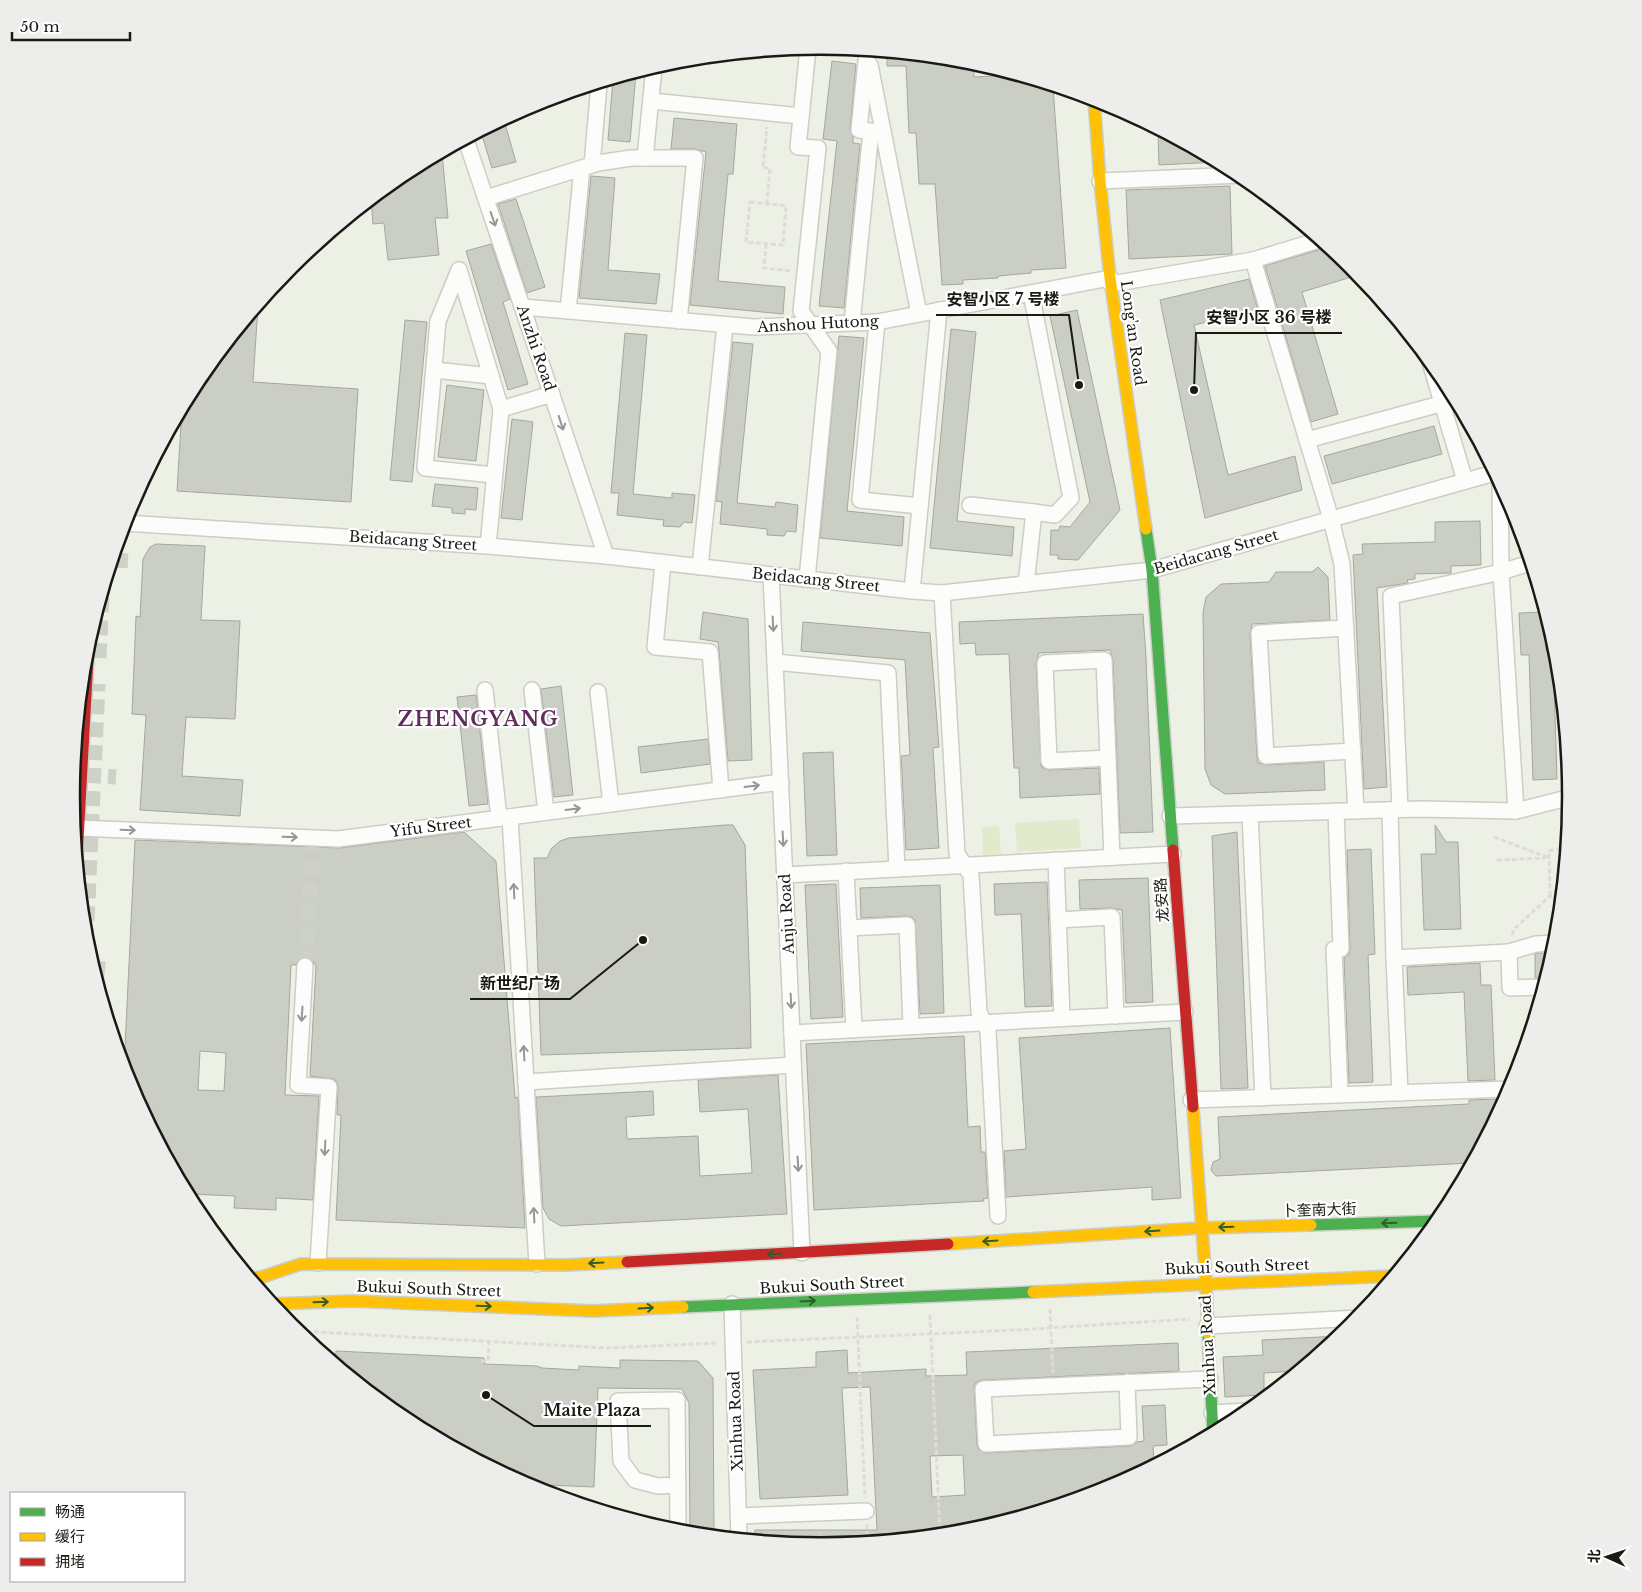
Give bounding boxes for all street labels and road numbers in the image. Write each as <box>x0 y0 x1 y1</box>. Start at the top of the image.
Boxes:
street label: Long'an Road <box>1117 279 1150 387</box>
street label: Anzhi Road <box>513 301 560 393</box>
street label: Anshou Hutong <box>756 311 880 336</box>
street label: Beidacang Street <box>1151 525 1281 578</box>
street label: Beidacang Street <box>348 527 478 554</box>
street label: Beidacang Street <box>751 563 881 596</box>
street label: Yifu Street <box>388 812 473 841</box>
street label: Anju Road <box>775 873 798 956</box>
street label: 龙安路 <box>1150 877 1173 923</box>
street label: 卜奎南大街 <box>1281 1199 1357 1220</box>
street label: Bukui South Street <box>1164 1254 1310 1279</box>
street label: Bukui South Street <box>759 1271 905 1298</box>
street label: Bukui South Street <box>356 1276 502 1301</box>
street label: Xinhua Road <box>1195 1294 1220 1396</box>
street label: Xinhua Road <box>724 1370 747 1472</box>

